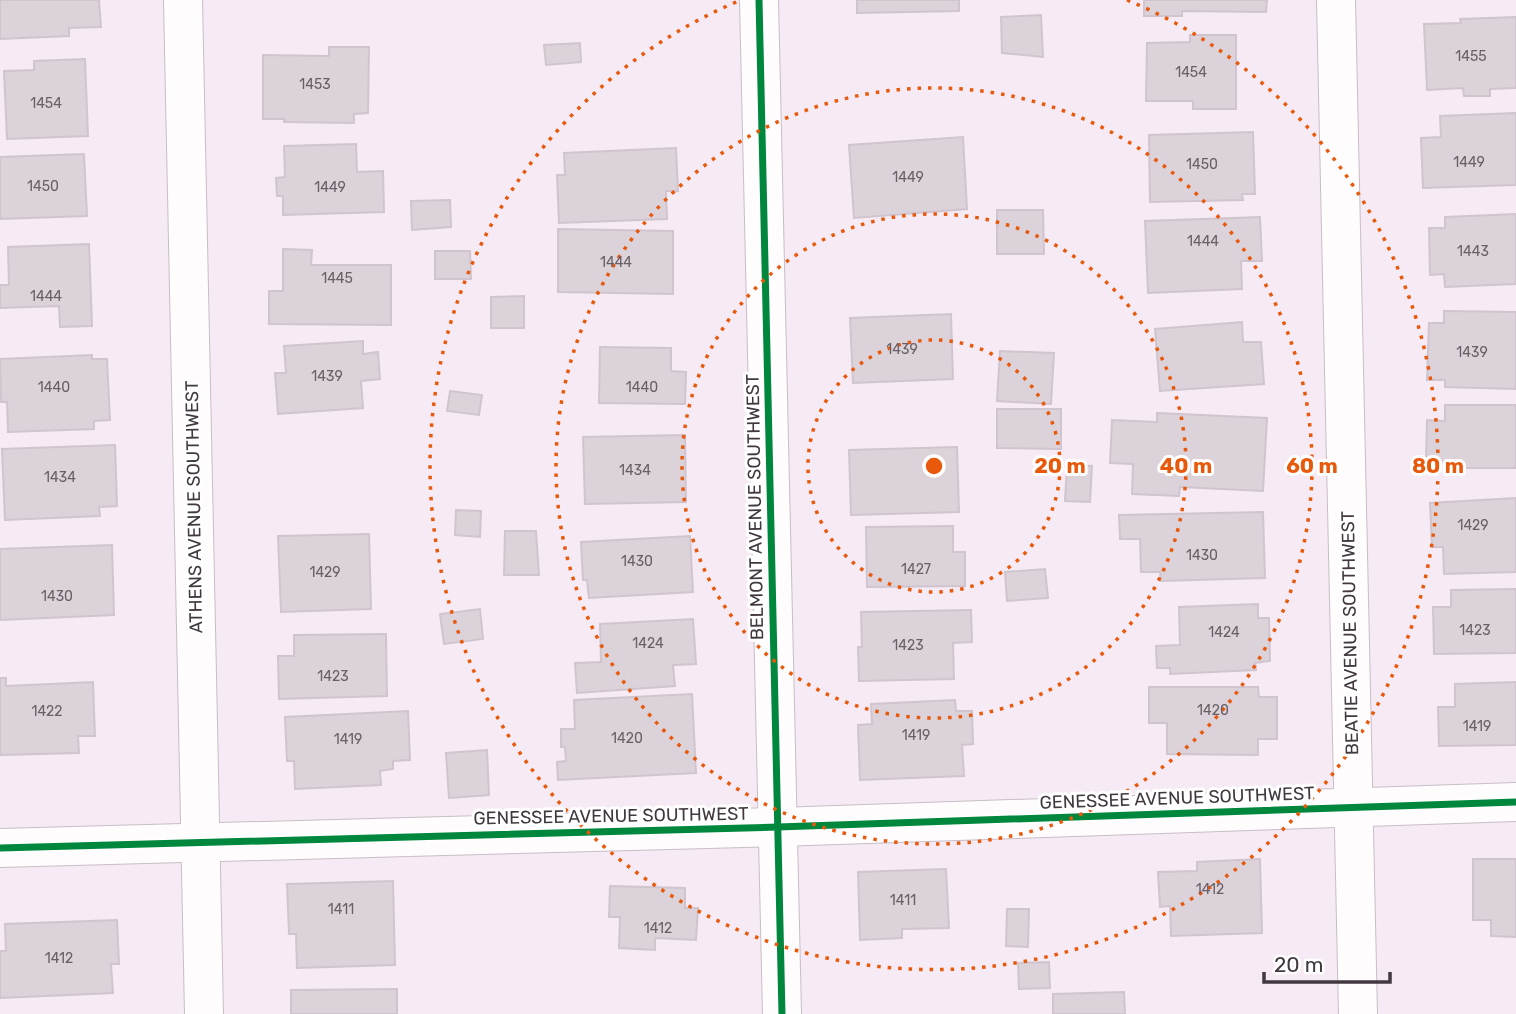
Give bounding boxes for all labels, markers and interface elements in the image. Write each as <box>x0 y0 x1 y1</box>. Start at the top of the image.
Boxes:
house number: 1455 <box>1455 48 1487 65</box>
house number: 1454 <box>1175 64 1207 81</box>
house number: 1453 <box>299 76 331 93</box>
house number: 1454 <box>30 95 62 112</box>
house number: 1449 <box>1453 154 1485 171</box>
house number: 1450 <box>1186 156 1218 173</box>
house number: 1449 <box>892 169 924 186</box>
house number: 1450 <box>27 178 59 195</box>
house number: 1449 <box>314 179 346 196</box>
house number: 1444 <box>1187 233 1219 250</box>
house number: 1443 <box>1457 243 1489 260</box>
house number: 1444 <box>600 254 632 271</box>
house number: 1445 <box>321 270 353 287</box>
house number: 1444 <box>30 288 62 305</box>
house number: 1439 <box>886 341 918 358</box>
house number: 1439 <box>1456 344 1488 361</box>
house number: 1439 <box>311 368 343 385</box>
street label: BELMONT AVENUE SOUTHWEST <box>742 374 768 640</box>
house number: 1440 <box>38 379 70 396</box>
house number: 1440 <box>626 379 658 396</box>
street label: ATHENS AVENUE SOUTHWEST <box>181 380 207 634</box>
text: 20 m <box>1034 453 1086 478</box>
text: 40 m <box>1160 453 1212 478</box>
text: 60 m <box>1286 453 1338 478</box>
text: 80 m <box>1412 453 1464 478</box>
centre of rings <box>922 454 946 478</box>
house number: 1434 <box>619 462 651 479</box>
house number: 1434 <box>44 469 76 486</box>
street label: BEATIE AVENUE SOUTHWEST <box>1337 511 1363 755</box>
house number: 1429 <box>1457 517 1489 534</box>
house number: 1430 <box>1186 547 1218 564</box>
house number: 1430 <box>621 553 653 570</box>
house number: 1427 <box>901 561 931 578</box>
house number: 1429 <box>309 564 341 581</box>
house number: 1430 <box>41 588 73 605</box>
house number: 1423 <box>1459 622 1491 639</box>
house number: 1424 <box>1208 624 1240 641</box>
house number: 1424 <box>632 635 664 652</box>
house number: 1423 <box>892 637 924 654</box>
house number: 1423 <box>317 668 349 685</box>
house number: 1420 <box>1197 702 1229 719</box>
house number: 1422 <box>31 703 63 720</box>
house number: 1419 <box>1463 718 1491 735</box>
house number: 1419 <box>902 727 930 744</box>
house number: 1420 <box>611 730 643 747</box>
house number: 1419 <box>334 731 362 748</box>
street label: GENESSEE AVENUE SOUTHWEST <box>1039 782 1315 814</box>
street label: GENESSEE AVENUE SOUTHWEST <box>473 803 749 829</box>
house number: 1412 <box>1196 881 1224 898</box>
house number: 1411 <box>890 892 916 909</box>
house number: 1411 <box>328 901 354 918</box>
house number: 1412 <box>644 920 672 937</box>
scale bar <box>1264 940 1390 984</box>
house number: 1412 <box>45 950 73 967</box>
text: 20 m <box>1274 952 1323 977</box>

